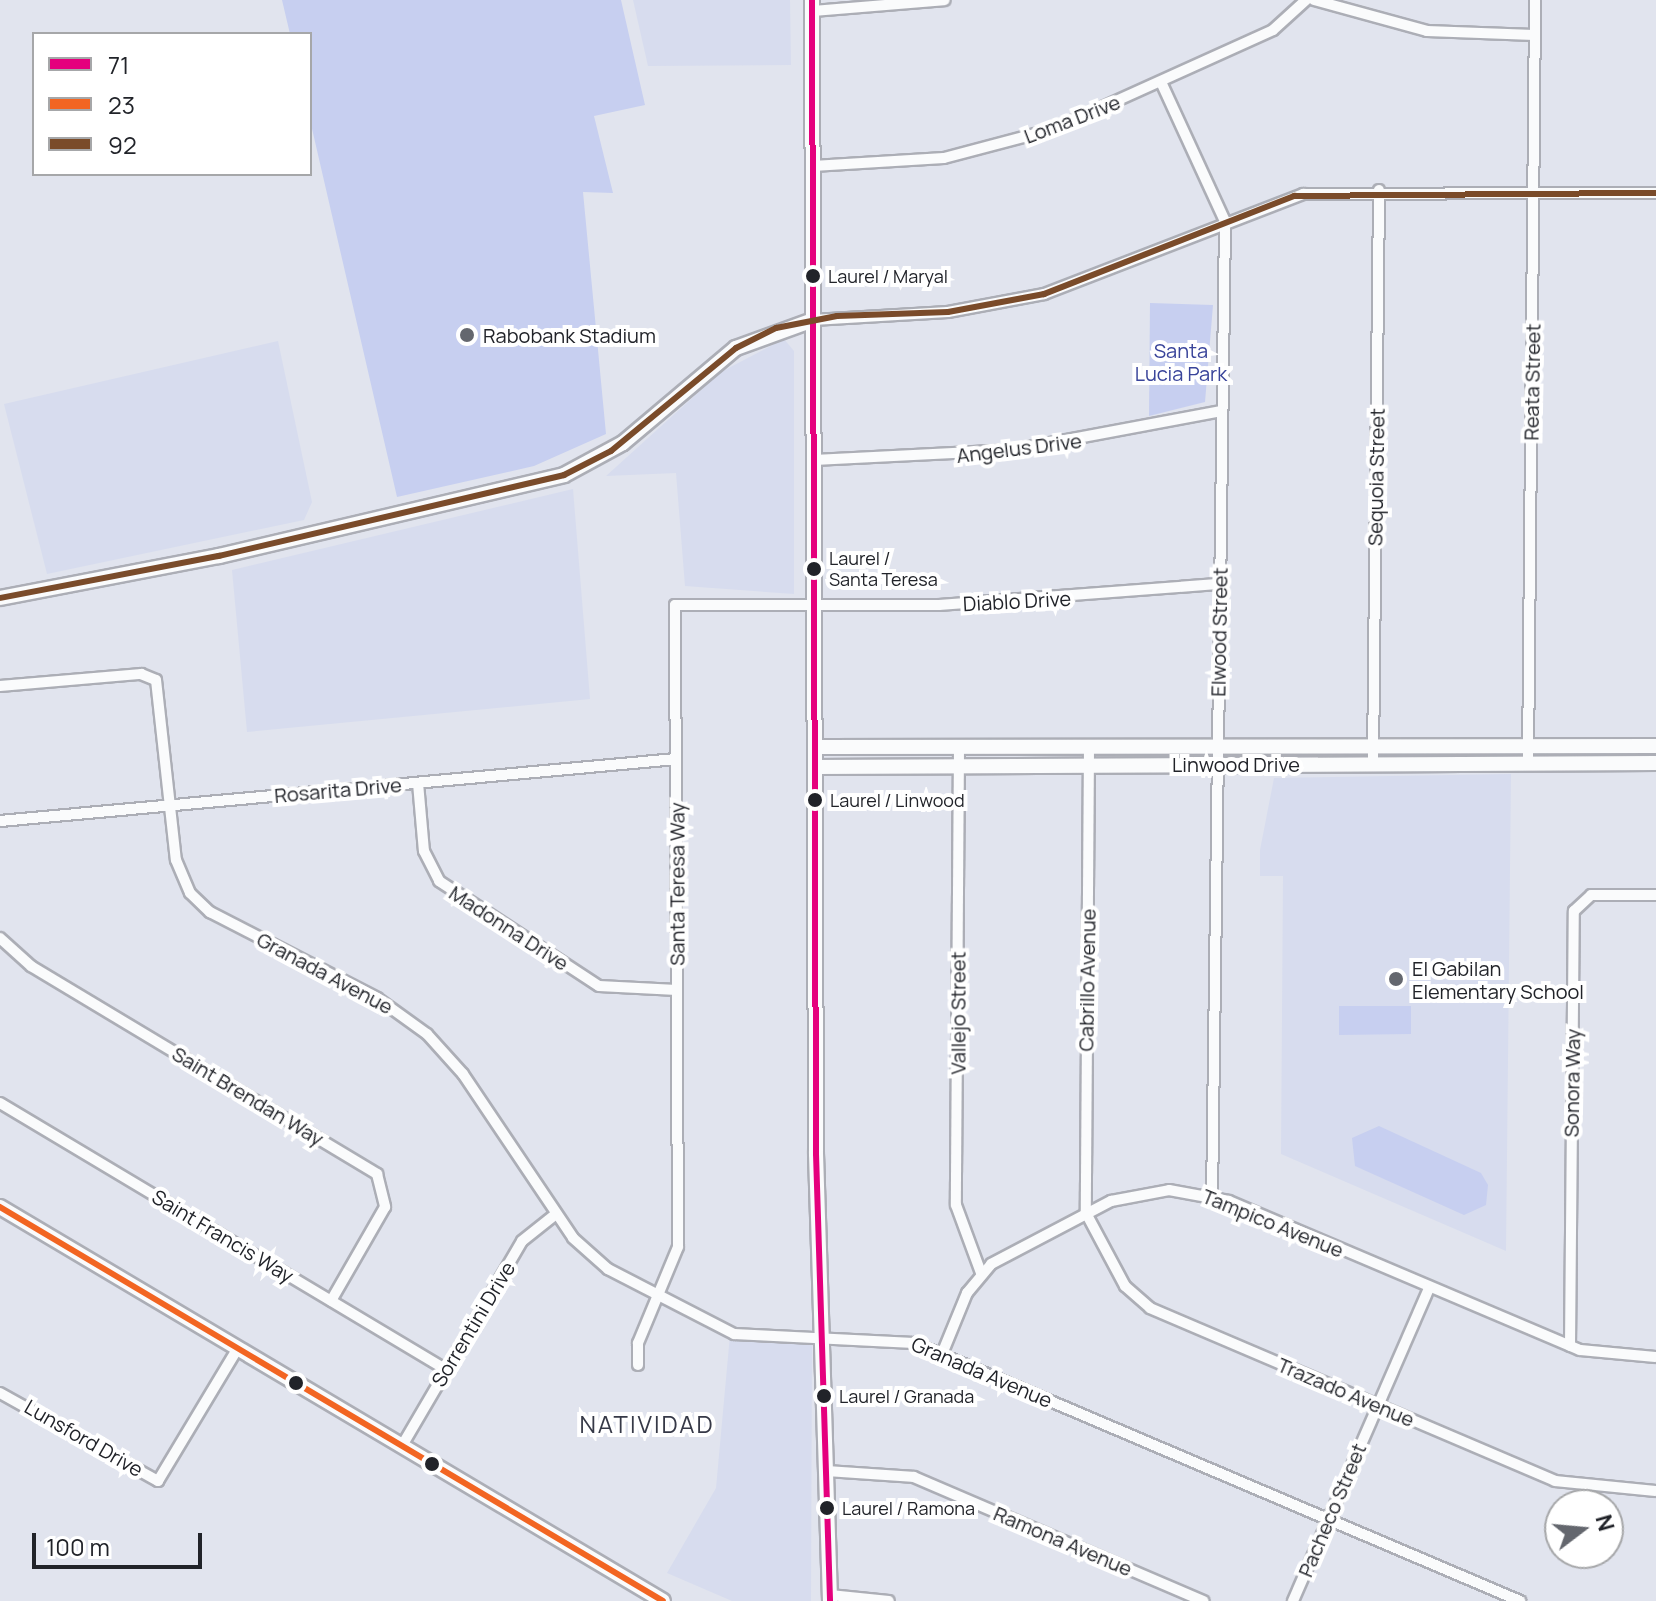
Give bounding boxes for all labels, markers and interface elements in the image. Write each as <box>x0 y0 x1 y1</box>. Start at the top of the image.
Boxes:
legend <box>32 32 312 176</box>
text: 71 <box>108 48 129 81</box>
text: 23 <box>108 88 135 121</box>
street label: Loma Drive <box>1021 90 1123 148</box>
text: 92 <box>108 128 137 161</box>
place label: Laurel / Maryal <box>828 265 948 287</box>
marker: Laurel / Maryal <box>805 268 821 284</box>
place label: Rabobank Stadium <box>483 323 656 347</box>
street label: Reata Street <box>1519 323 1545 441</box>
marker: Rabobank Stadium <box>458 326 476 344</box>
park label: Santa Lucia Park <box>1135 339 1227 386</box>
street label: Sequoia Street <box>1363 408 1389 546</box>
street label: Angelus Drive <box>955 428 1083 468</box>
place label: Laurel / Santa Teresa <box>829 548 938 590</box>
marker: Laurel / Santa Teresa <box>806 561 822 577</box>
street label: Elwood Street <box>1206 567 1232 697</box>
street label: Diablo Drive <box>962 586 1072 616</box>
street label: Linwood Drive <box>1172 752 1300 776</box>
street label: Rosarita Drive <box>273 772 403 808</box>
place label: Laurel / Linwood <box>830 789 965 811</box>
marker: Laurel / Linwood <box>807 792 823 808</box>
street label: Santa Teresa Way <box>665 802 689 966</box>
street label: Madonna Drive <box>445 881 573 975</box>
street label: Cabrillo Avenue <box>1074 908 1100 1052</box>
street label: Granada Avenue <box>253 927 397 1019</box>
street label: Vallejo Street <box>946 952 970 1074</box>
place label: El Gabilan Elementary School <box>1412 956 1584 1003</box>
marker: El Gabilan Elementary School <box>1387 970 1405 988</box>
street label: Sonora Way <box>1559 1029 1585 1137</box>
street label: Saint Brendan Way <box>168 1041 328 1151</box>
street label: Saint Francis Way <box>148 1184 298 1288</box>
street label: Tampico Avenue <box>1199 1184 1347 1262</box>
street label: Sorrentini Drive <box>426 1257 520 1391</box>
street label: Granada Avenue <box>908 1332 1056 1412</box>
street label: Trazado Avenue <box>1274 1352 1418 1432</box>
unlabelled marker <box>288 1375 304 1391</box>
place label: Laurel / Granada <box>839 1385 974 1407</box>
marker: Laurel / Granada <box>816 1388 832 1404</box>
street label: Lunsford Drive <box>21 1394 147 1482</box>
district label: NATIVIDAD <box>579 1410 715 1438</box>
street label: Pacheco Street <box>1293 1440 1371 1580</box>
unlabelled marker <box>424 1456 440 1472</box>
north arrow <box>1544 1489 1624 1569</box>
place label: Laurel / Ramona <box>842 1497 975 1519</box>
marker: Laurel / Ramona <box>819 1500 835 1516</box>
street label: Ramona Avenue <box>990 1501 1136 1581</box>
text: N <box>1589 1511 1622 1535</box>
scale bar <box>36 1517 206 1567</box>
text: 100 m <box>46 1530 110 1563</box>

